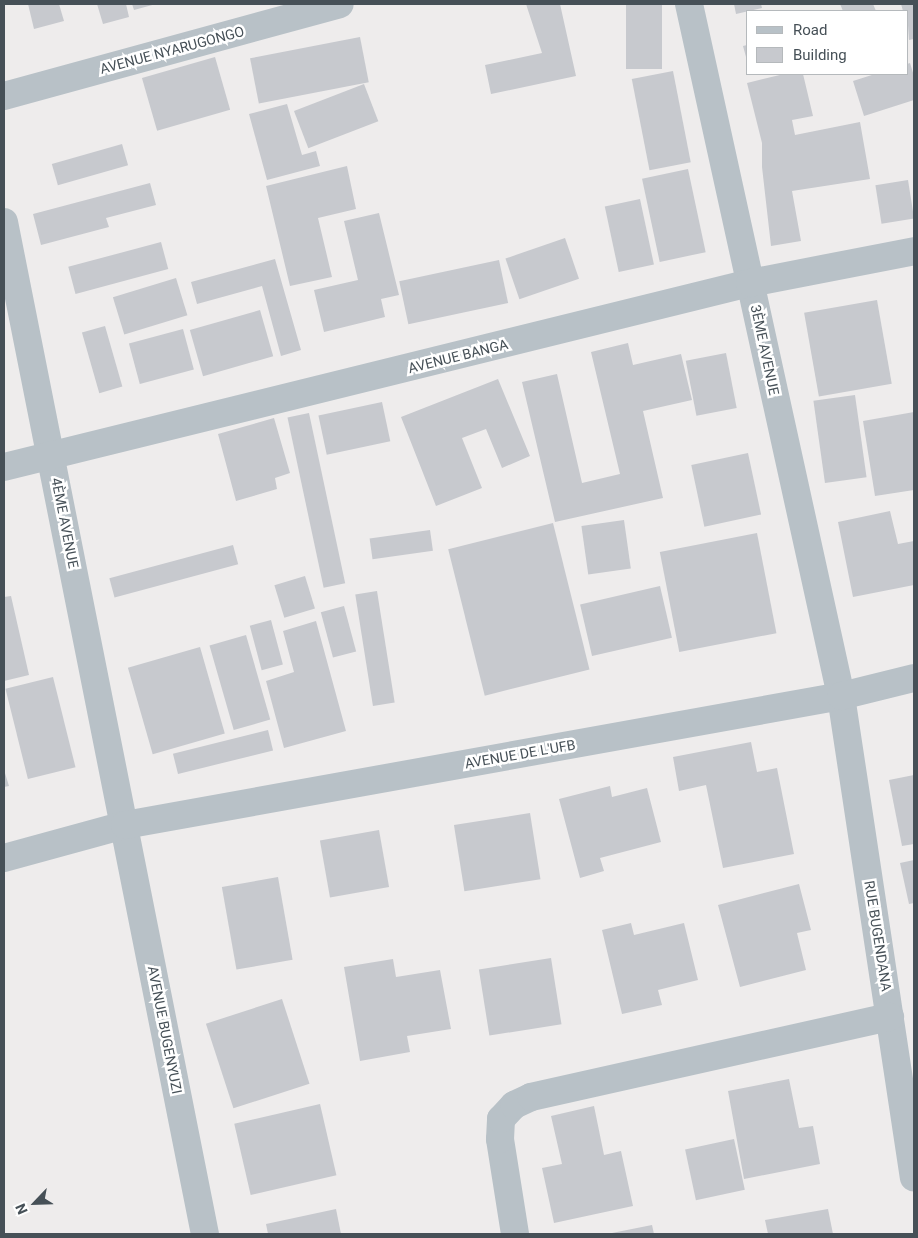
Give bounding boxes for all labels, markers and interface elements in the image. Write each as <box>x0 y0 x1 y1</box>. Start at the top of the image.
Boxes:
legend <box>746 10 908 75</box>
text: Road <box>793 21 827 39</box>
street label: AVENUE NYARUGONGO <box>98 23 246 77</box>
text: Building <box>793 46 847 64</box>
street label: 3ÈME AVENUE <box>747 303 783 397</box>
street label: AVENUE BANGA <box>406 335 510 377</box>
street label: 4ÈME AVENUE <box>48 476 82 570</box>
street label: AVENUE DE L'UFB <box>463 736 577 772</box>
street label: RUE BUGENDANA <box>861 879 895 993</box>
street label: AVENUE BUGENYUZI <box>144 965 186 1095</box>
north arrow <box>10 1178 60 1228</box>
text: N <box>12 1201 31 1217</box>

